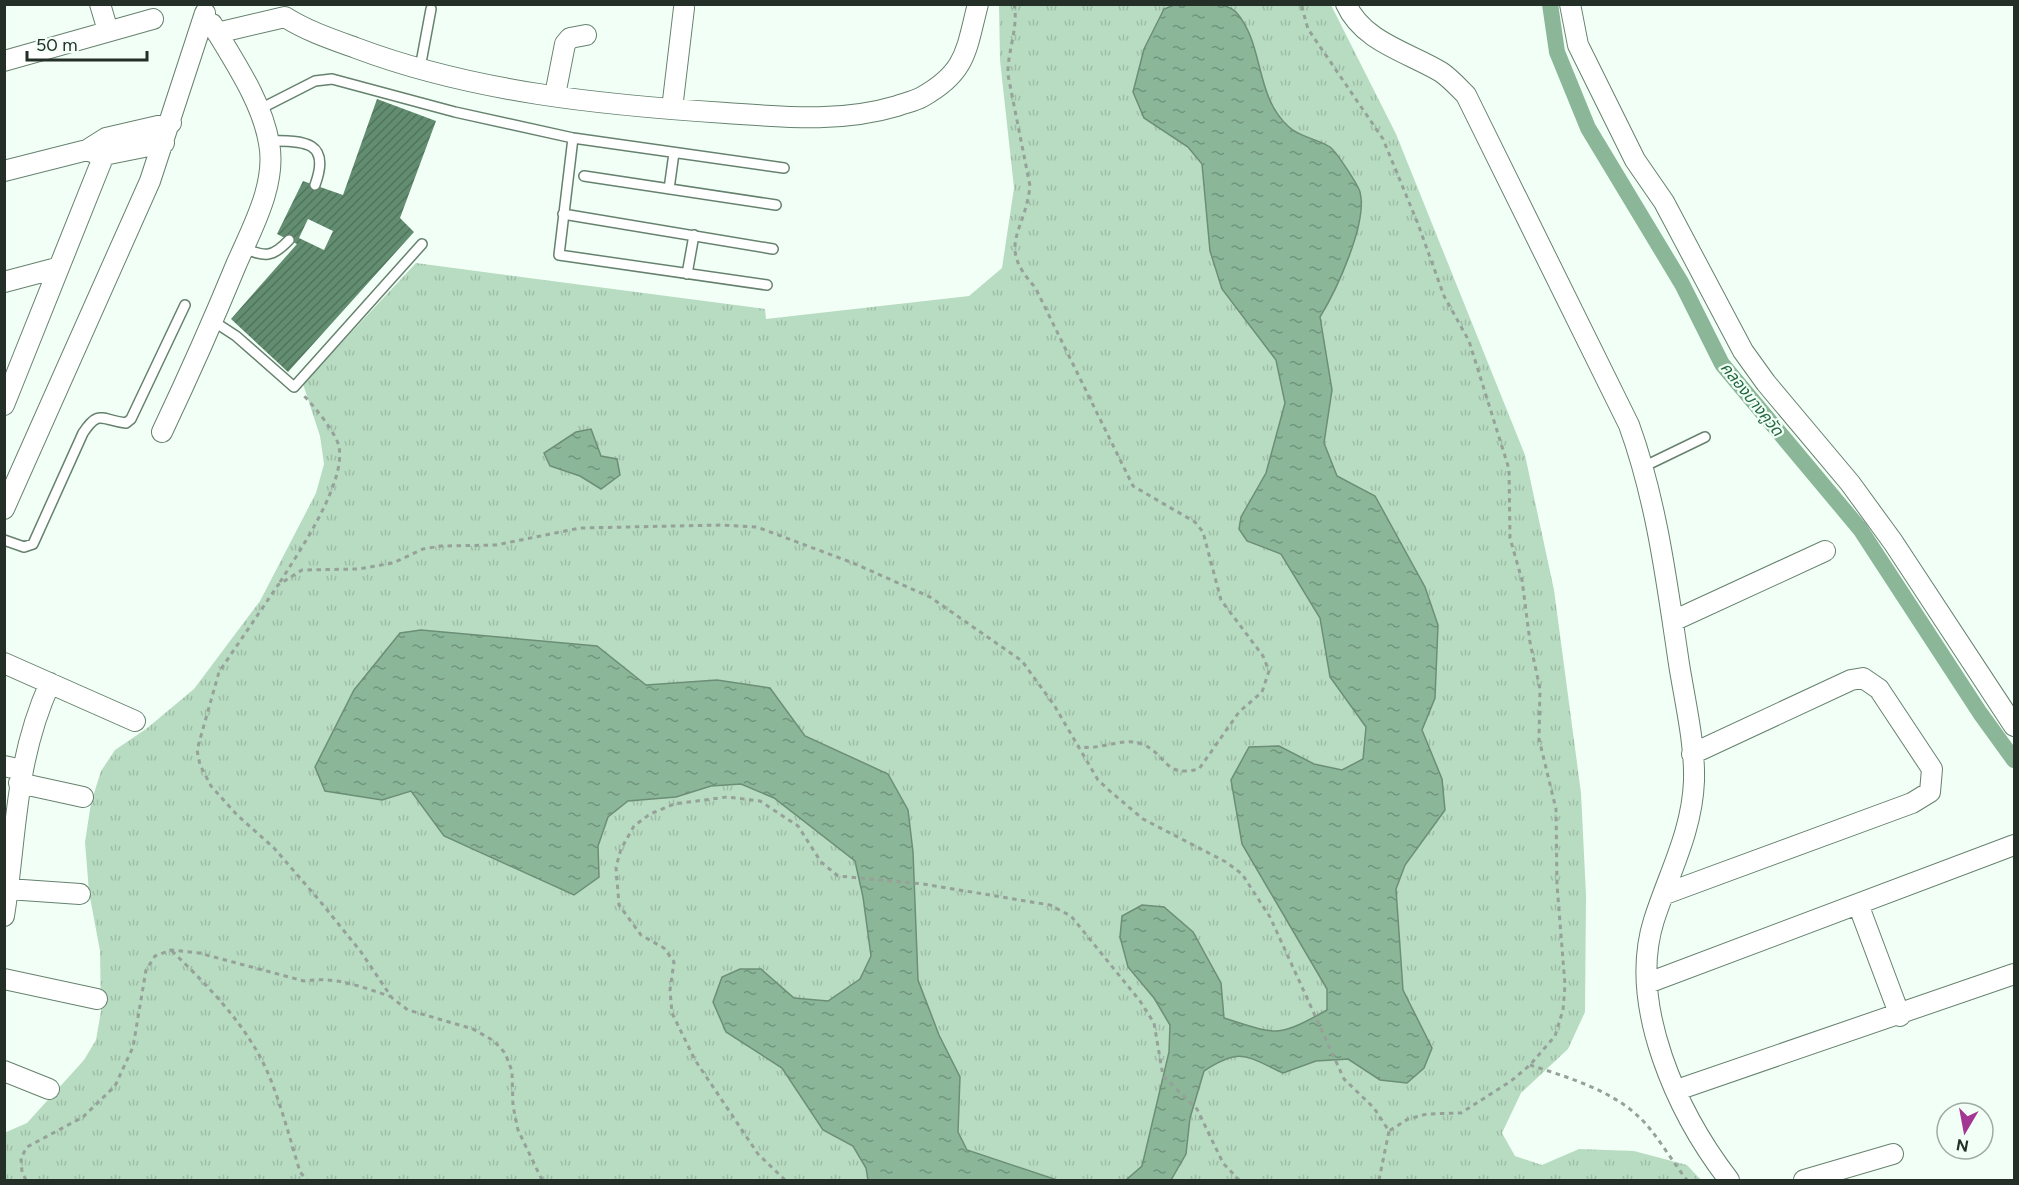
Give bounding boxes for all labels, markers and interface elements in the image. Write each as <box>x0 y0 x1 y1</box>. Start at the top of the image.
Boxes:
scale bar <box>27 24 147 62</box>
text: 50 m <box>36 34 78 56</box>
water label: คลองบางคูวัด <box>1716 358 1788 441</box>
north arrow <box>1935 1101 1995 1161</box>
text: N <box>1955 1135 1970 1156</box>

